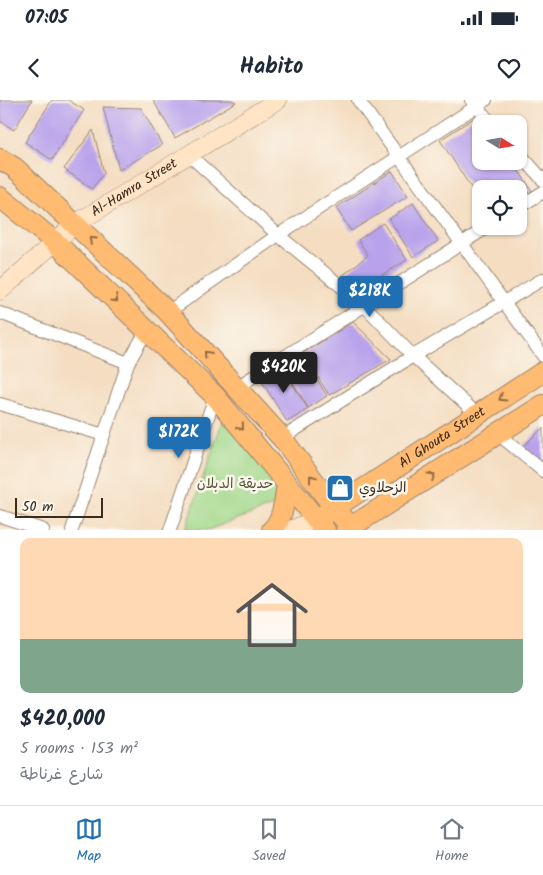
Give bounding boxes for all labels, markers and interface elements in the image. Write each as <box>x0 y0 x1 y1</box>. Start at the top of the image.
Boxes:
text: 07:05 <box>25 3 68 33</box>
text: Habito <box>240 50 303 85</box>
icon: back <box>20 54 48 82</box>
icon: heart <box>495 54 523 82</box>
north arrow <box>472 115 528 170</box>
map controls <box>472 115 527 235</box>
street label: Al-Hamra Street <box>87 153 182 223</box>
button: locate <box>472 180 527 235</box>
one-way arrow <box>88 237 97 246</box>
pin: $218K <box>335 276 405 318</box>
text: $218K <box>349 279 391 304</box>
one-way arrow <box>109 293 118 302</box>
one-way arrow <box>204 351 213 360</box>
pin: $420K <box>249 352 319 394</box>
text: $420K <box>261 355 307 380</box>
one-way arrow <box>498 392 507 402</box>
street label: Al Ghouta Street <box>394 401 491 474</box>
pin: $172K <box>144 416 214 459</box>
text: $172K <box>159 420 199 445</box>
one-way arrow <box>235 421 243 430</box>
park label: حديقة الدبلان <box>197 473 273 495</box>
shop icon: الزحلاوي <box>325 473 355 503</box>
one-way arrow <box>426 473 435 483</box>
one-way arrow <box>309 474 318 484</box>
place label: الزحلاوي <box>359 477 406 499</box>
scale bar <box>15 495 102 518</box>
text: 50 m <box>22 496 53 518</box>
icon: home <box>227 570 317 660</box>
text: $420,000 <box>20 703 105 736</box>
text: 5 rooms · 153 m² <box>20 736 138 761</box>
text: شارع غرناطة <box>20 762 103 787</box>
tab: Map <box>75 815 103 867</box>
tab: Saved <box>252 815 286 867</box>
tab: Home <box>435 815 468 867</box>

